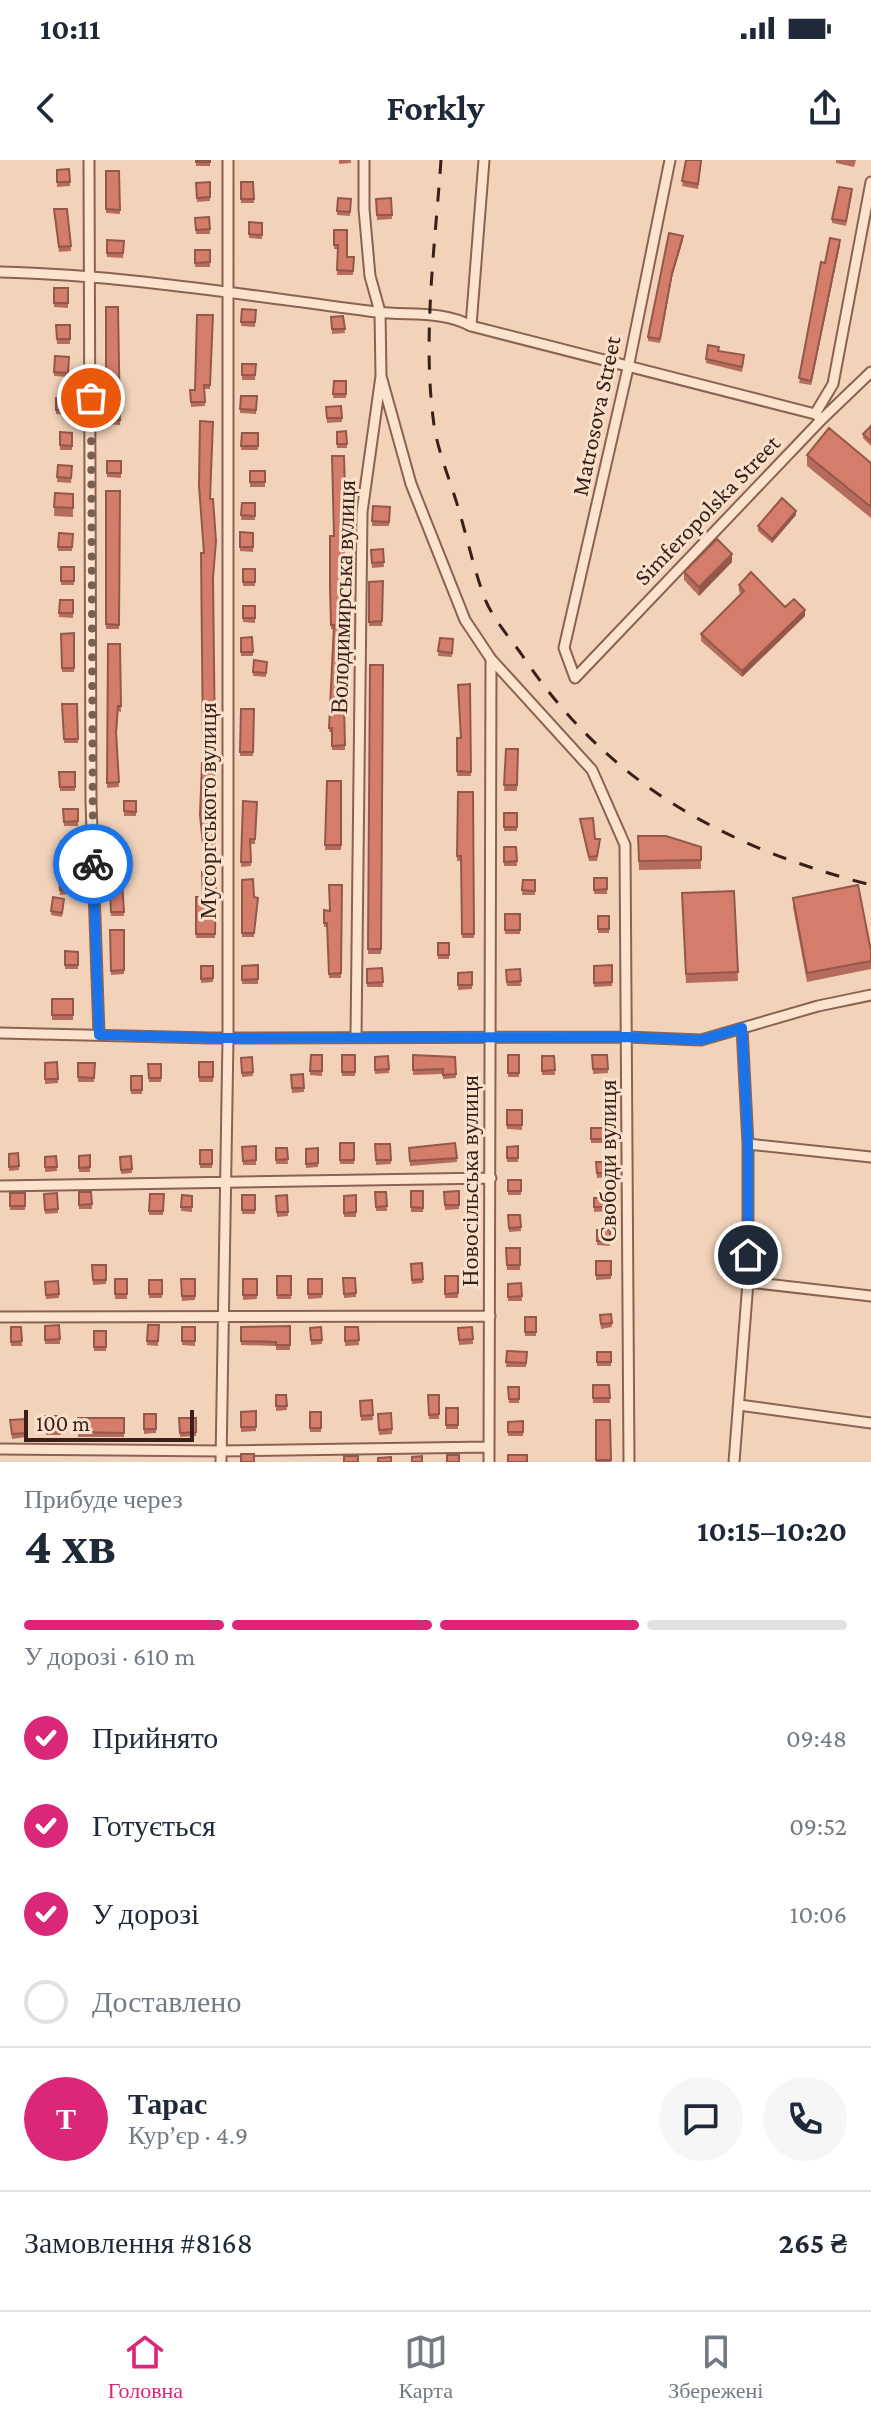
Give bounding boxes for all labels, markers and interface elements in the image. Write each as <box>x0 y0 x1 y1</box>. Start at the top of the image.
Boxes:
text: 10:11 <box>40 12 100 45</box>
icon: back <box>24 86 68 130</box>
icon: share <box>803 86 847 130</box>
text: Forkly <box>386 88 485 128</box>
street label: Matrosova Street <box>565 332 626 498</box>
pin <box>57 364 125 432</box>
icon: bag <box>69 376 113 420</box>
street label: Simferopolska Street <box>628 428 786 590</box>
street label: Володимирська вулиця <box>325 479 360 715</box>
street label: Мусоргського вулиця <box>194 702 221 920</box>
courier <box>53 824 133 904</box>
icon: bike <box>71 842 115 886</box>
street label: Новосільська вулиця <box>456 1075 483 1287</box>
street label: Свободи вулиця <box>594 1080 621 1242</box>
pin <box>714 1221 782 1289</box>
icon: home <box>726 1233 770 1277</box>
scale bar <box>24 1406 194 1442</box>
text: 100 m <box>36 1411 90 1436</box>
text: Прибуде через <box>24 1485 183 1514</box>
text: 10:15–10:20 <box>697 1514 847 1547</box>
text: 4 хв <box>24 1516 116 1574</box>
text: У дорозі · 610 m <box>24 1642 195 1671</box>
icon: check <box>24 1716 68 1760</box>
text: Прийнято <box>92 1721 218 1754</box>
text: 09:48 <box>786 1724 847 1753</box>
icon: check <box>24 1804 68 1848</box>
text: Готується <box>92 1809 216 1842</box>
text: 09:52 <box>789 1812 847 1841</box>
icon: check <box>24 1892 68 1936</box>
text: У дорозі <box>92 1897 199 1930</box>
text: 10:06 <box>790 1900 847 1929</box>
text: Доставлено <box>92 1985 241 2018</box>
button: chat <box>659 2077 743 2161</box>
button: phone <box>763 2077 847 2161</box>
text: Тарас <box>128 2087 207 2120</box>
text: Т <box>56 2102 76 2135</box>
text: Кур’єр · 4.9 <box>128 2121 248 2150</box>
text: Замовлення #8168 <box>24 2226 253 2259</box>
text: 265 ₴ <box>779 2226 847 2259</box>
tab: Головна <box>108 2330 183 2404</box>
tab: Карта <box>398 2330 453 2404</box>
tab: Збережені <box>668 2330 763 2404</box>

